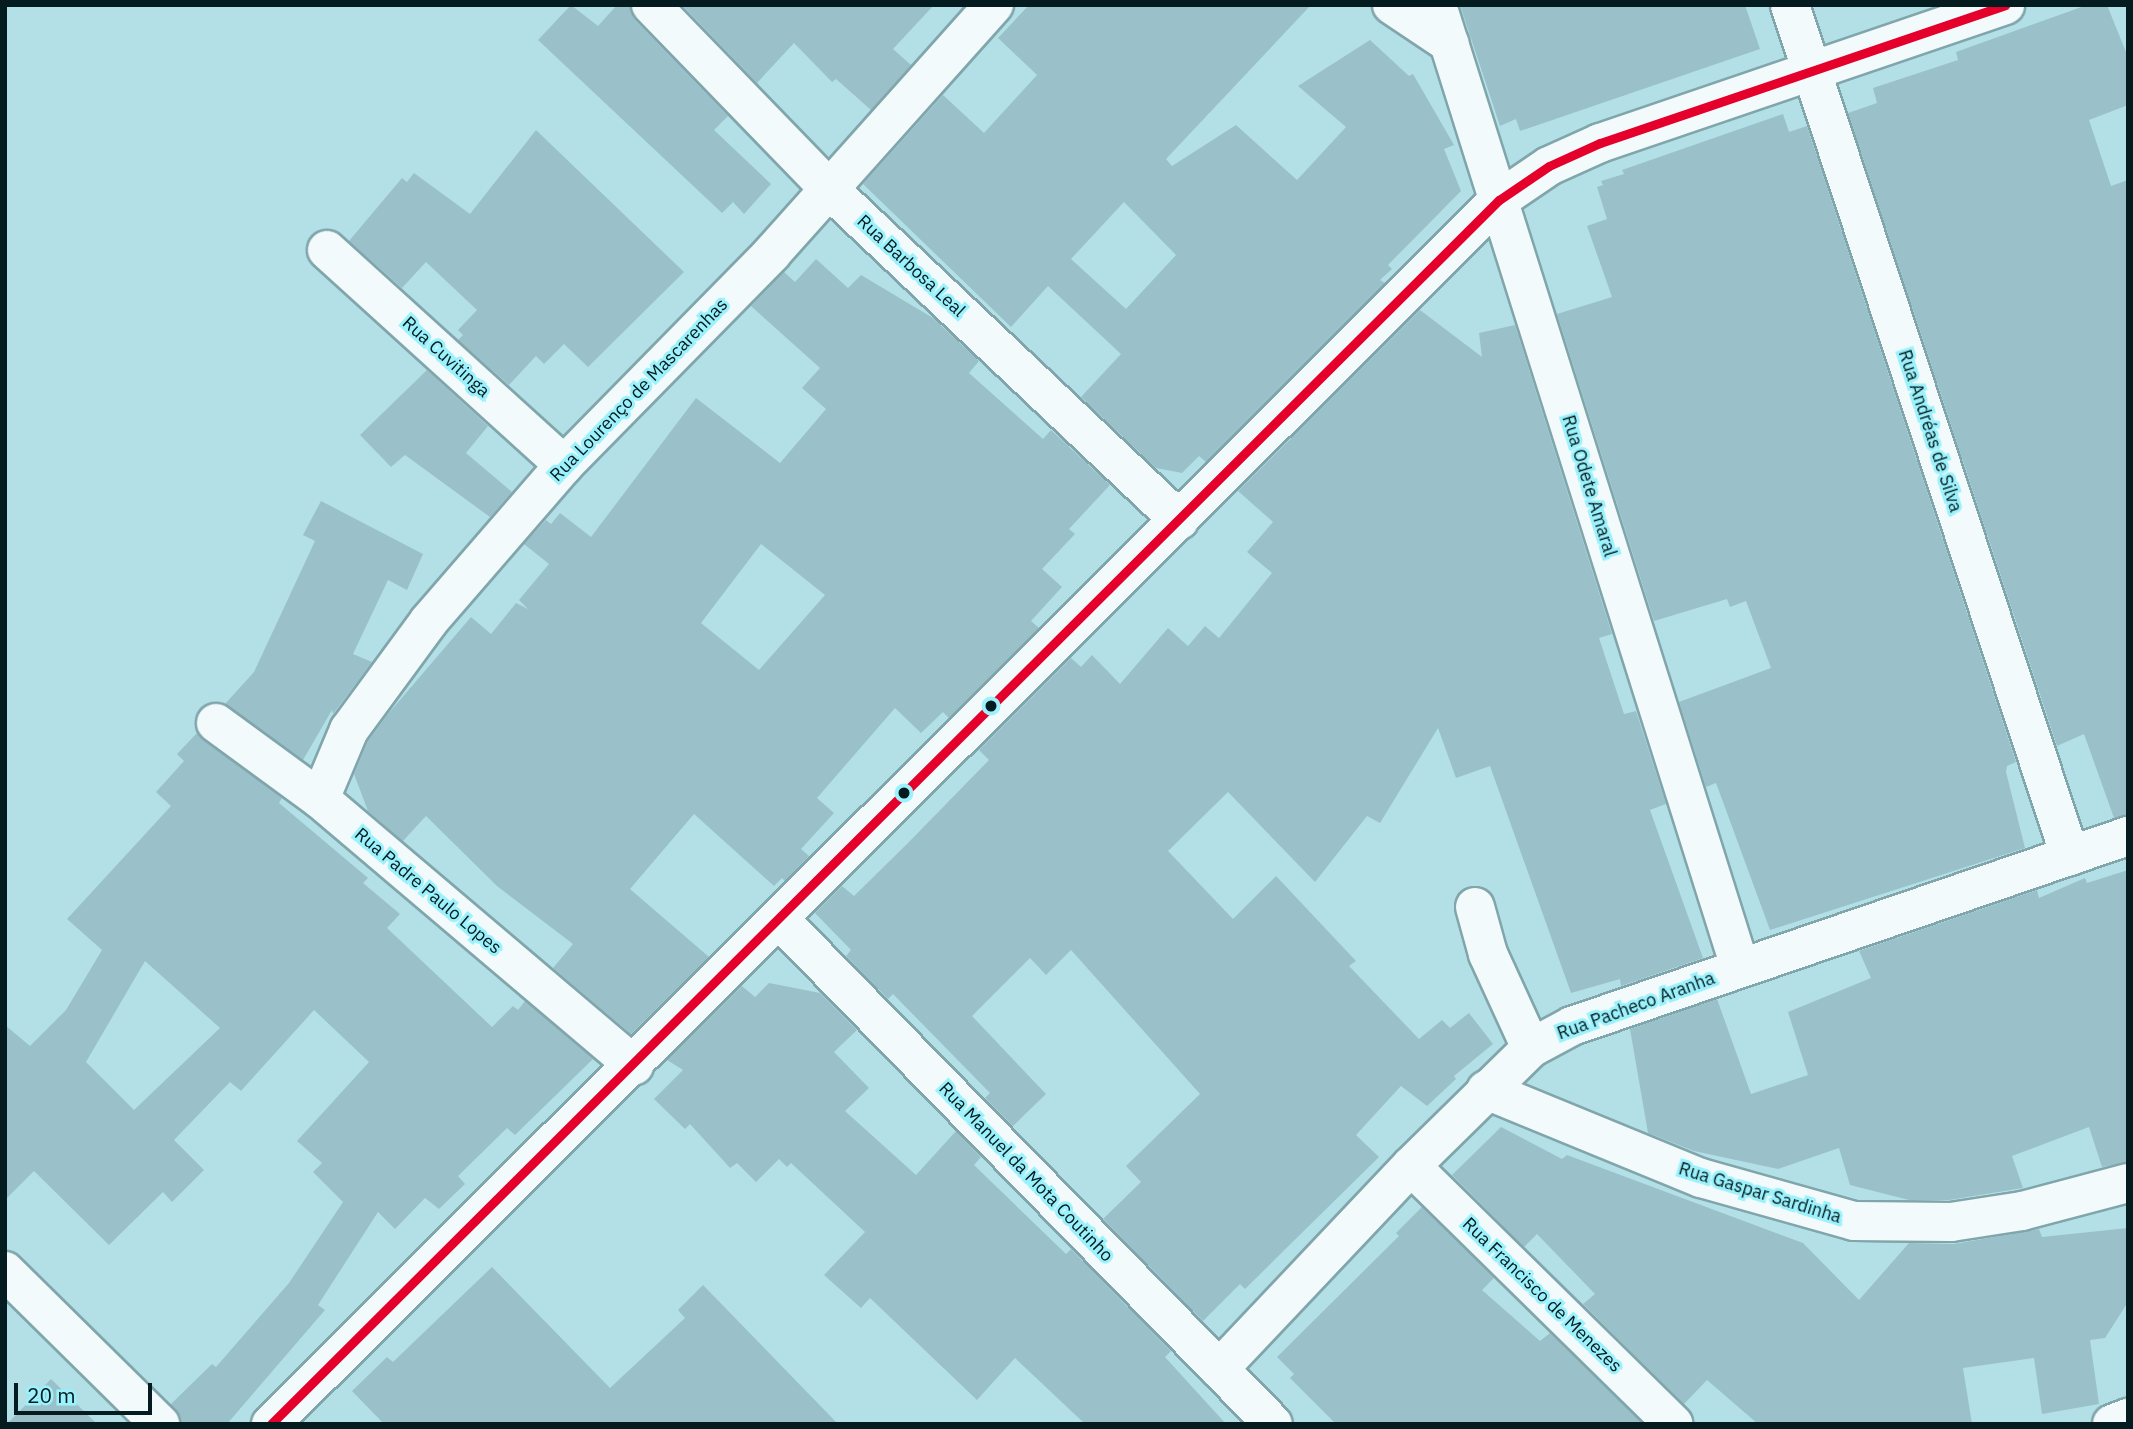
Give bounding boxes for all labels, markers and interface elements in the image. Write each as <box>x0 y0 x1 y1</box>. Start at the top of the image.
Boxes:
street label: Rua Barbosa Leal <box>852 210 970 322</box>
street label: Rua Lourenço de Mascarenhas <box>546 294 732 486</box>
street label: Rua Cuvitinga <box>398 312 494 402</box>
street label: Rua Andréas de Silva <box>1894 347 1966 515</box>
street label: Rua Odete Amaral <box>1557 413 1621 559</box>
unlabelled marker <box>984 699 998 713</box>
unlabelled marker <box>897 786 911 800</box>
street label: Rua Padre Paulo Lopes <box>350 823 506 959</box>
street label: Rua Pacheco Aranha <box>1554 967 1718 1045</box>
street label: Rua Manuel da Mota Coutinho <box>934 1078 1118 1266</box>
street label: Rua Gaspar Sardinha <box>1676 1158 1844 1228</box>
street label: Rua Francisco de Menezes <box>1458 1213 1626 1377</box>
scale bar <box>18 1370 156 1414</box>
text: 20 m <box>27 1381 76 1409</box>

